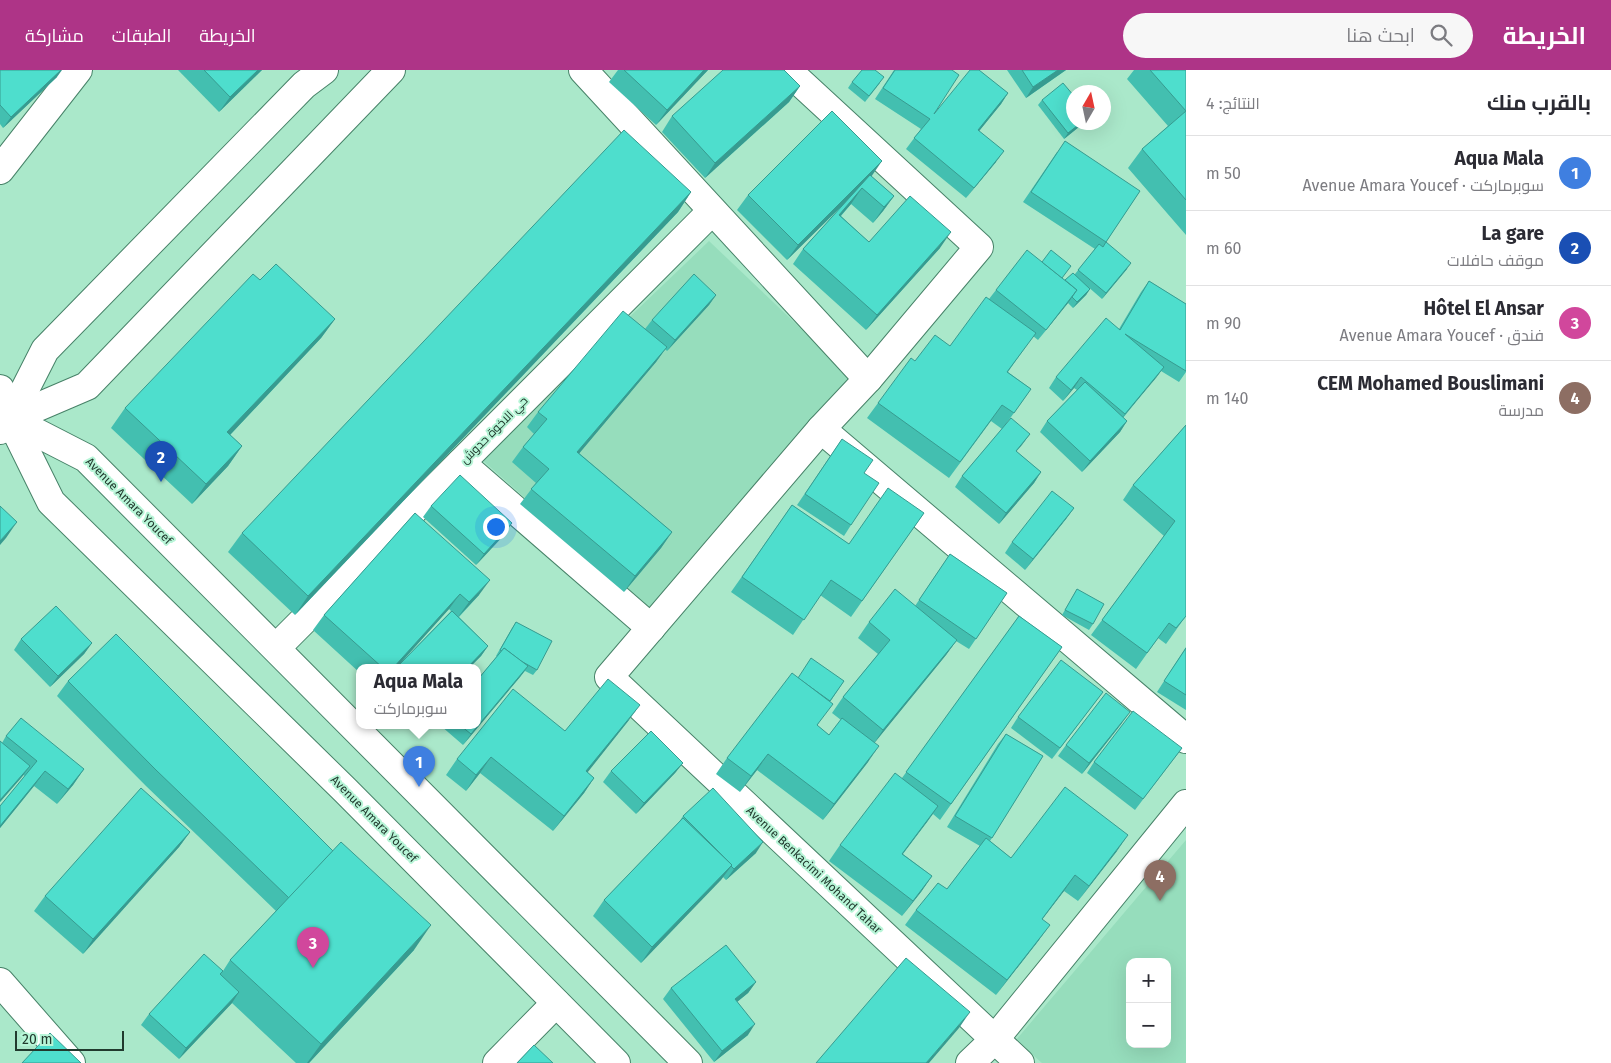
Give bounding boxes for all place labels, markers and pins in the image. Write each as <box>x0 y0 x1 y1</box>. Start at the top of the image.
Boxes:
pin: 2 <box>145 441 177 482</box>
pin: 1 <box>403 746 435 787</box>
pin: 4 <box>1144 860 1176 901</box>
pin: 3 <box>297 927 329 968</box>

